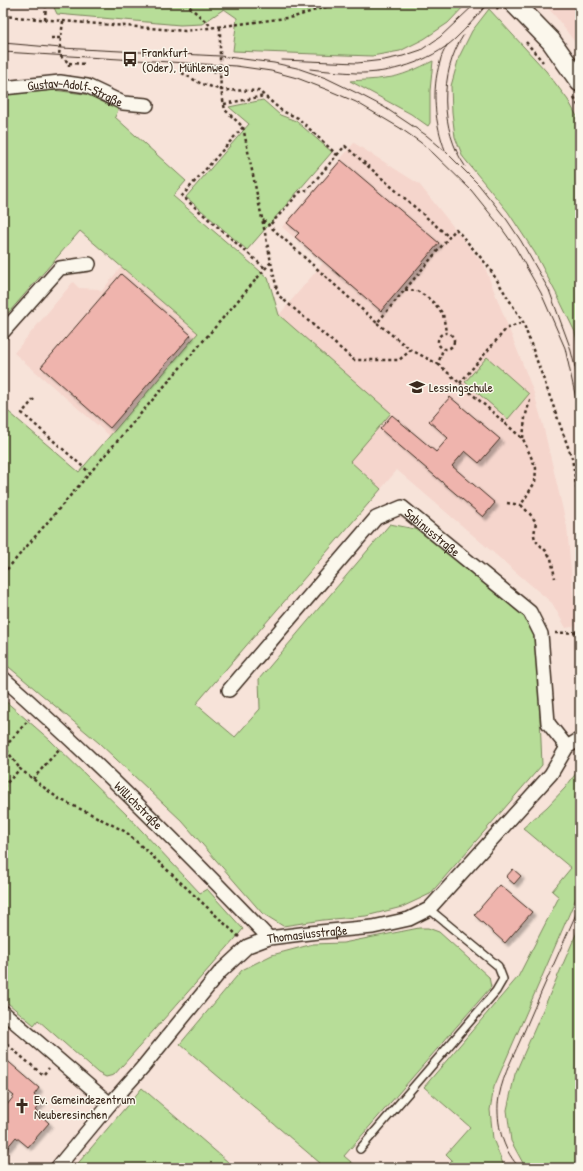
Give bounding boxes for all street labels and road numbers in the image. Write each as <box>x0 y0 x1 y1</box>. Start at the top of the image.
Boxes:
street label: Gustav-Adolf-Straße <box>26 73 126 111</box>
street label: Sabinusstraße <box>401 504 464 560</box>
street label: Willichstraße <box>110 777 167 833</box>
street label: Thomasiusstraße <box>266 920 348 947</box>

